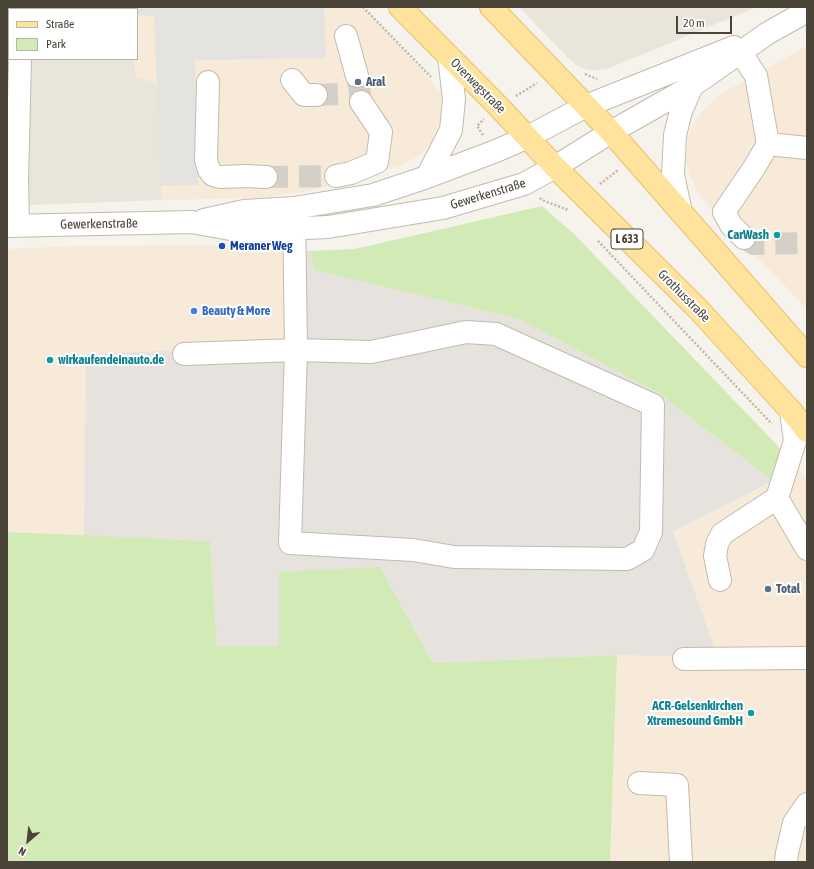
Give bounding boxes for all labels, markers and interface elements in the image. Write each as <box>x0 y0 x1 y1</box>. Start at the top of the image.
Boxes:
legend <box>8 8 138 60</box>
scale bar <box>678 8 734 34</box>
text: 20 m <box>683 16 705 30</box>
text: Straße <box>46 17 74 31</box>
text: Park <box>46 37 66 51</box>
street label: Overwegstraße <box>447 55 509 117</box>
place label: Aral <box>366 74 385 90</box>
marker: Aral <box>353 77 363 87</box>
street label: Gewerkenstraße <box>449 175 527 213</box>
street label: Gewerkenstraße <box>60 216 138 232</box>
place label: CarWash <box>727 227 769 243</box>
road number: L 633 <box>611 229 643 249</box>
marker: CarWash <box>772 230 782 240</box>
place label: Meraner Weg <box>230 238 293 254</box>
marker: Meraner Weg <box>217 241 227 251</box>
street label: Grothusstraße <box>655 267 713 325</box>
place label: Beauty & More <box>202 303 270 319</box>
marker: Beauty & More <box>189 306 199 316</box>
place label: wirkaufendeinauto.de <box>58 352 164 368</box>
marker: wirkaufendeinauto.de <box>45 355 55 365</box>
place label: Total <box>776 581 800 597</box>
marker: Total <box>763 584 773 594</box>
place label: ACR-Gelsenkirchen Xtremesound GmbH <box>647 698 743 729</box>
marker: ACR-Gelsenkirchen Xtremesound GmbH <box>746 708 756 718</box>
north arrow <box>8 821 48 861</box>
text: N <box>17 845 28 858</box>

